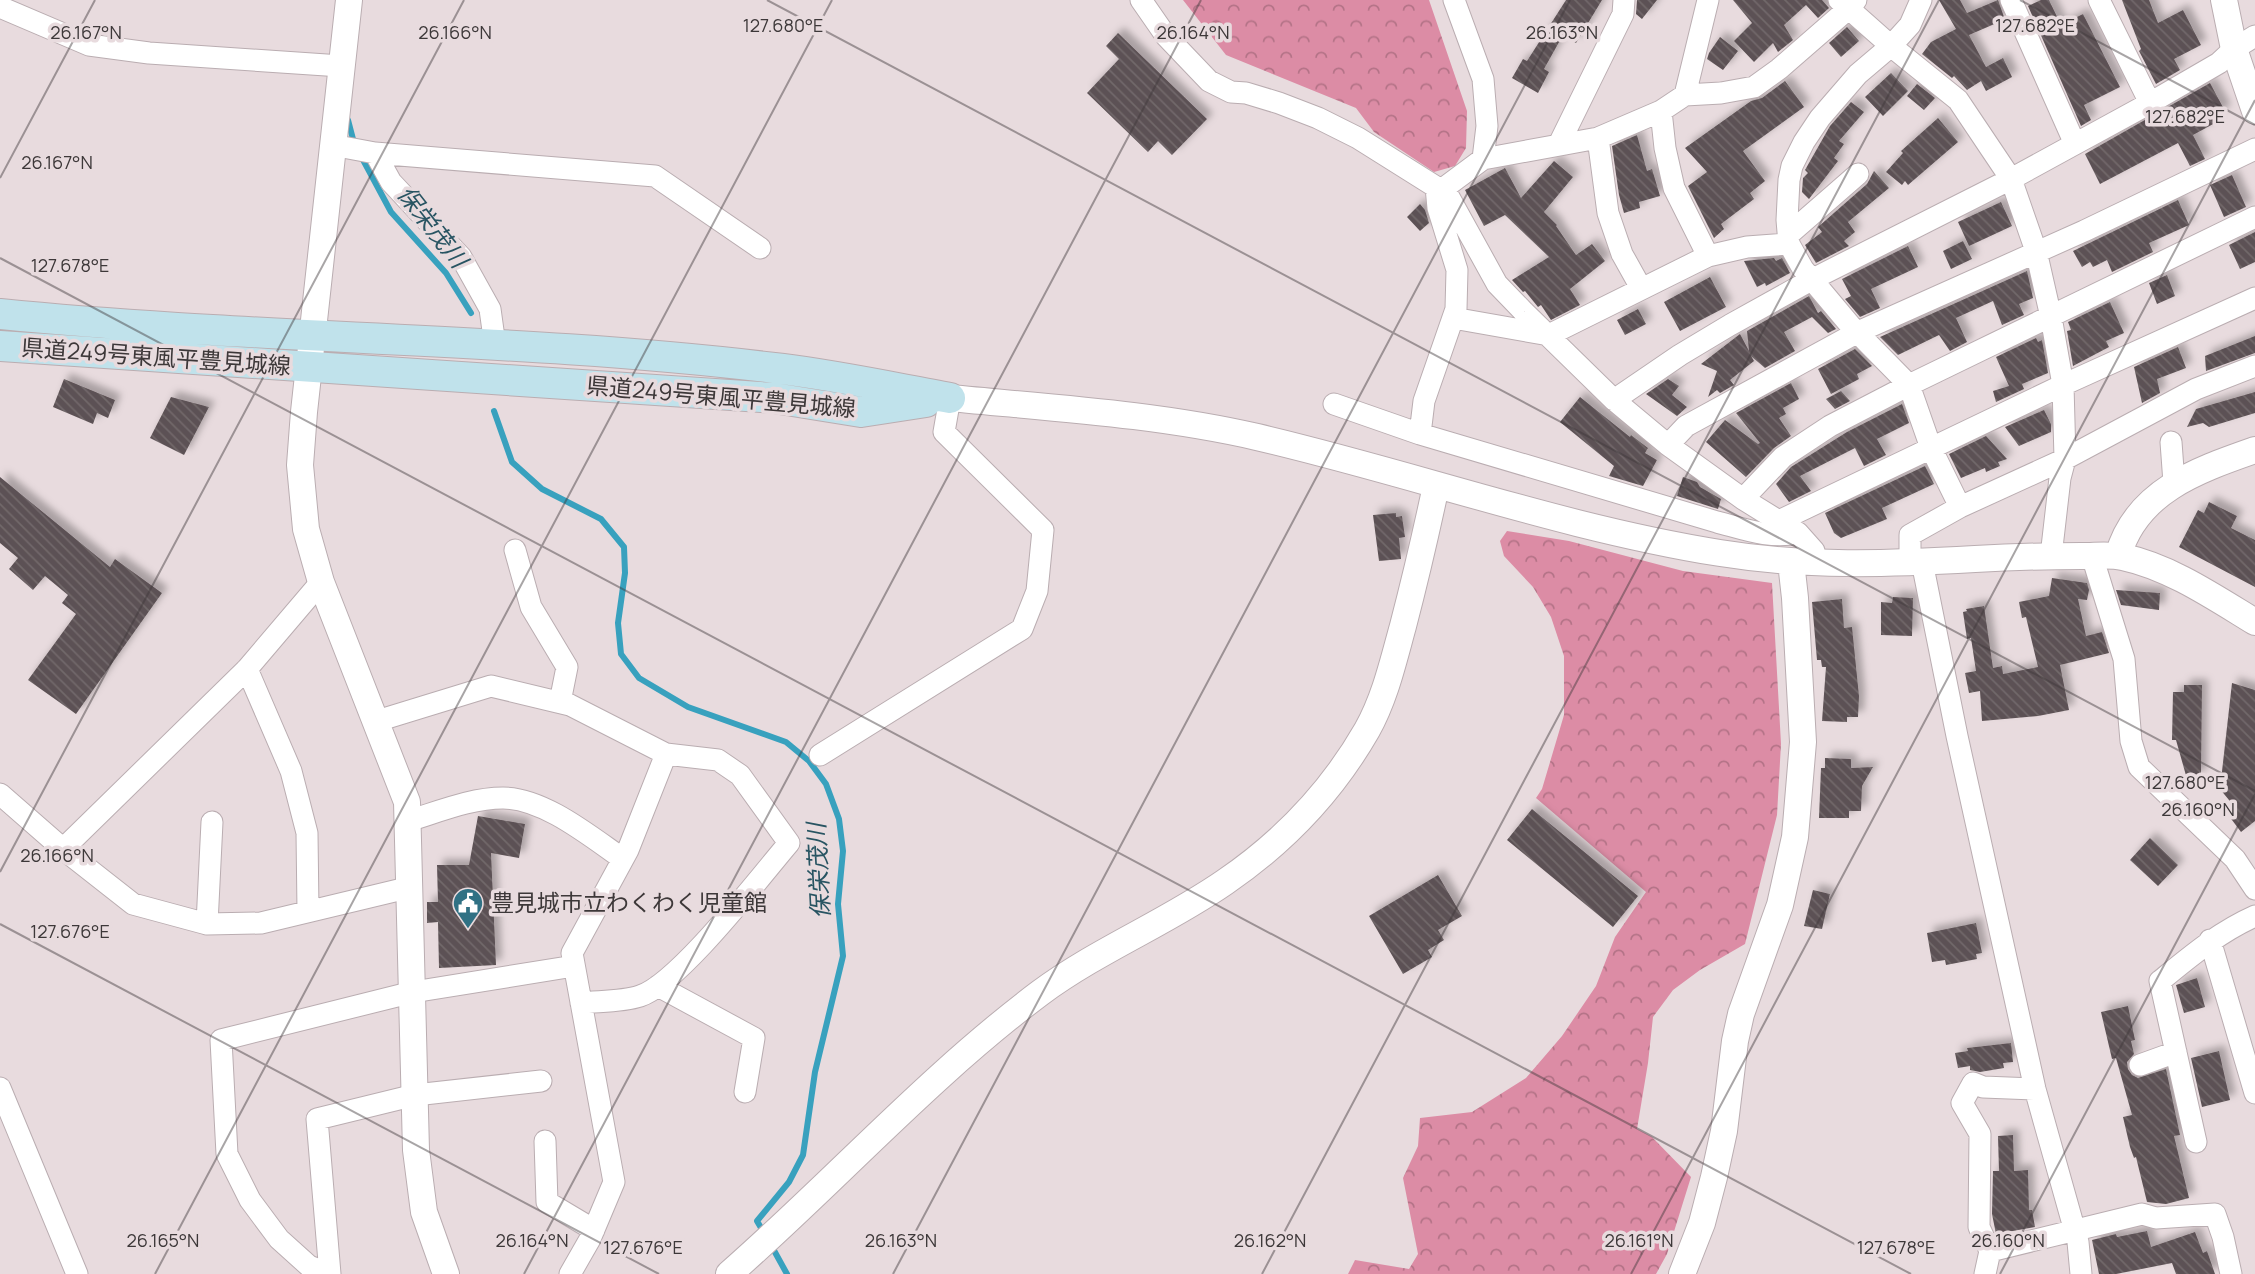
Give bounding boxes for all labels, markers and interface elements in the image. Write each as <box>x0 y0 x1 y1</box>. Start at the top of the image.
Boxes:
text: 127.680°E <box>743 13 823 37</box>
text: 127.682°E <box>1995 13 2075 37</box>
text: 26.167°N <box>50 20 122 44</box>
text: 26.166°N <box>418 20 492 44</box>
text: 26.164°N <box>1156 20 1230 44</box>
text: 26.163°N <box>1526 20 1598 44</box>
text: 127.682°E <box>2145 104 2225 128</box>
text: 26.167°N <box>21 150 93 174</box>
water label: 保栄茂川 <box>391 178 478 276</box>
text: 127.678°E <box>31 253 109 277</box>
street label: 県道249号東風平豊見城線 <box>20 331 292 381</box>
street label: 県道249号東風平豊見城線 <box>585 368 857 424</box>
text: 127.680°E <box>2145 770 2225 794</box>
text: 26.160°N <box>2161 797 2235 821</box>
water label: 保栄茂川 <box>798 819 836 920</box>
text: 26.166°N <box>20 843 94 867</box>
public building icon: 豊見城市立わくわく児童館 <box>451 886 485 930</box>
place label: 豊見城市立わくわく児童館 <box>491 886 767 918</box>
text: 127.676°E <box>30 919 110 943</box>
text: 26.165°N <box>127 1228 199 1252</box>
text: 26.164°N <box>495 1228 569 1252</box>
text: 26.163°N <box>865 1228 937 1252</box>
text: 26.162°N <box>1234 1228 1306 1252</box>
text: 26.161°N <box>1604 1228 1674 1252</box>
text: 26.160°N <box>1971 1228 2045 1252</box>
text: 127.676°E <box>603 1235 683 1259</box>
text: 127.678°E <box>1857 1235 1935 1259</box>

